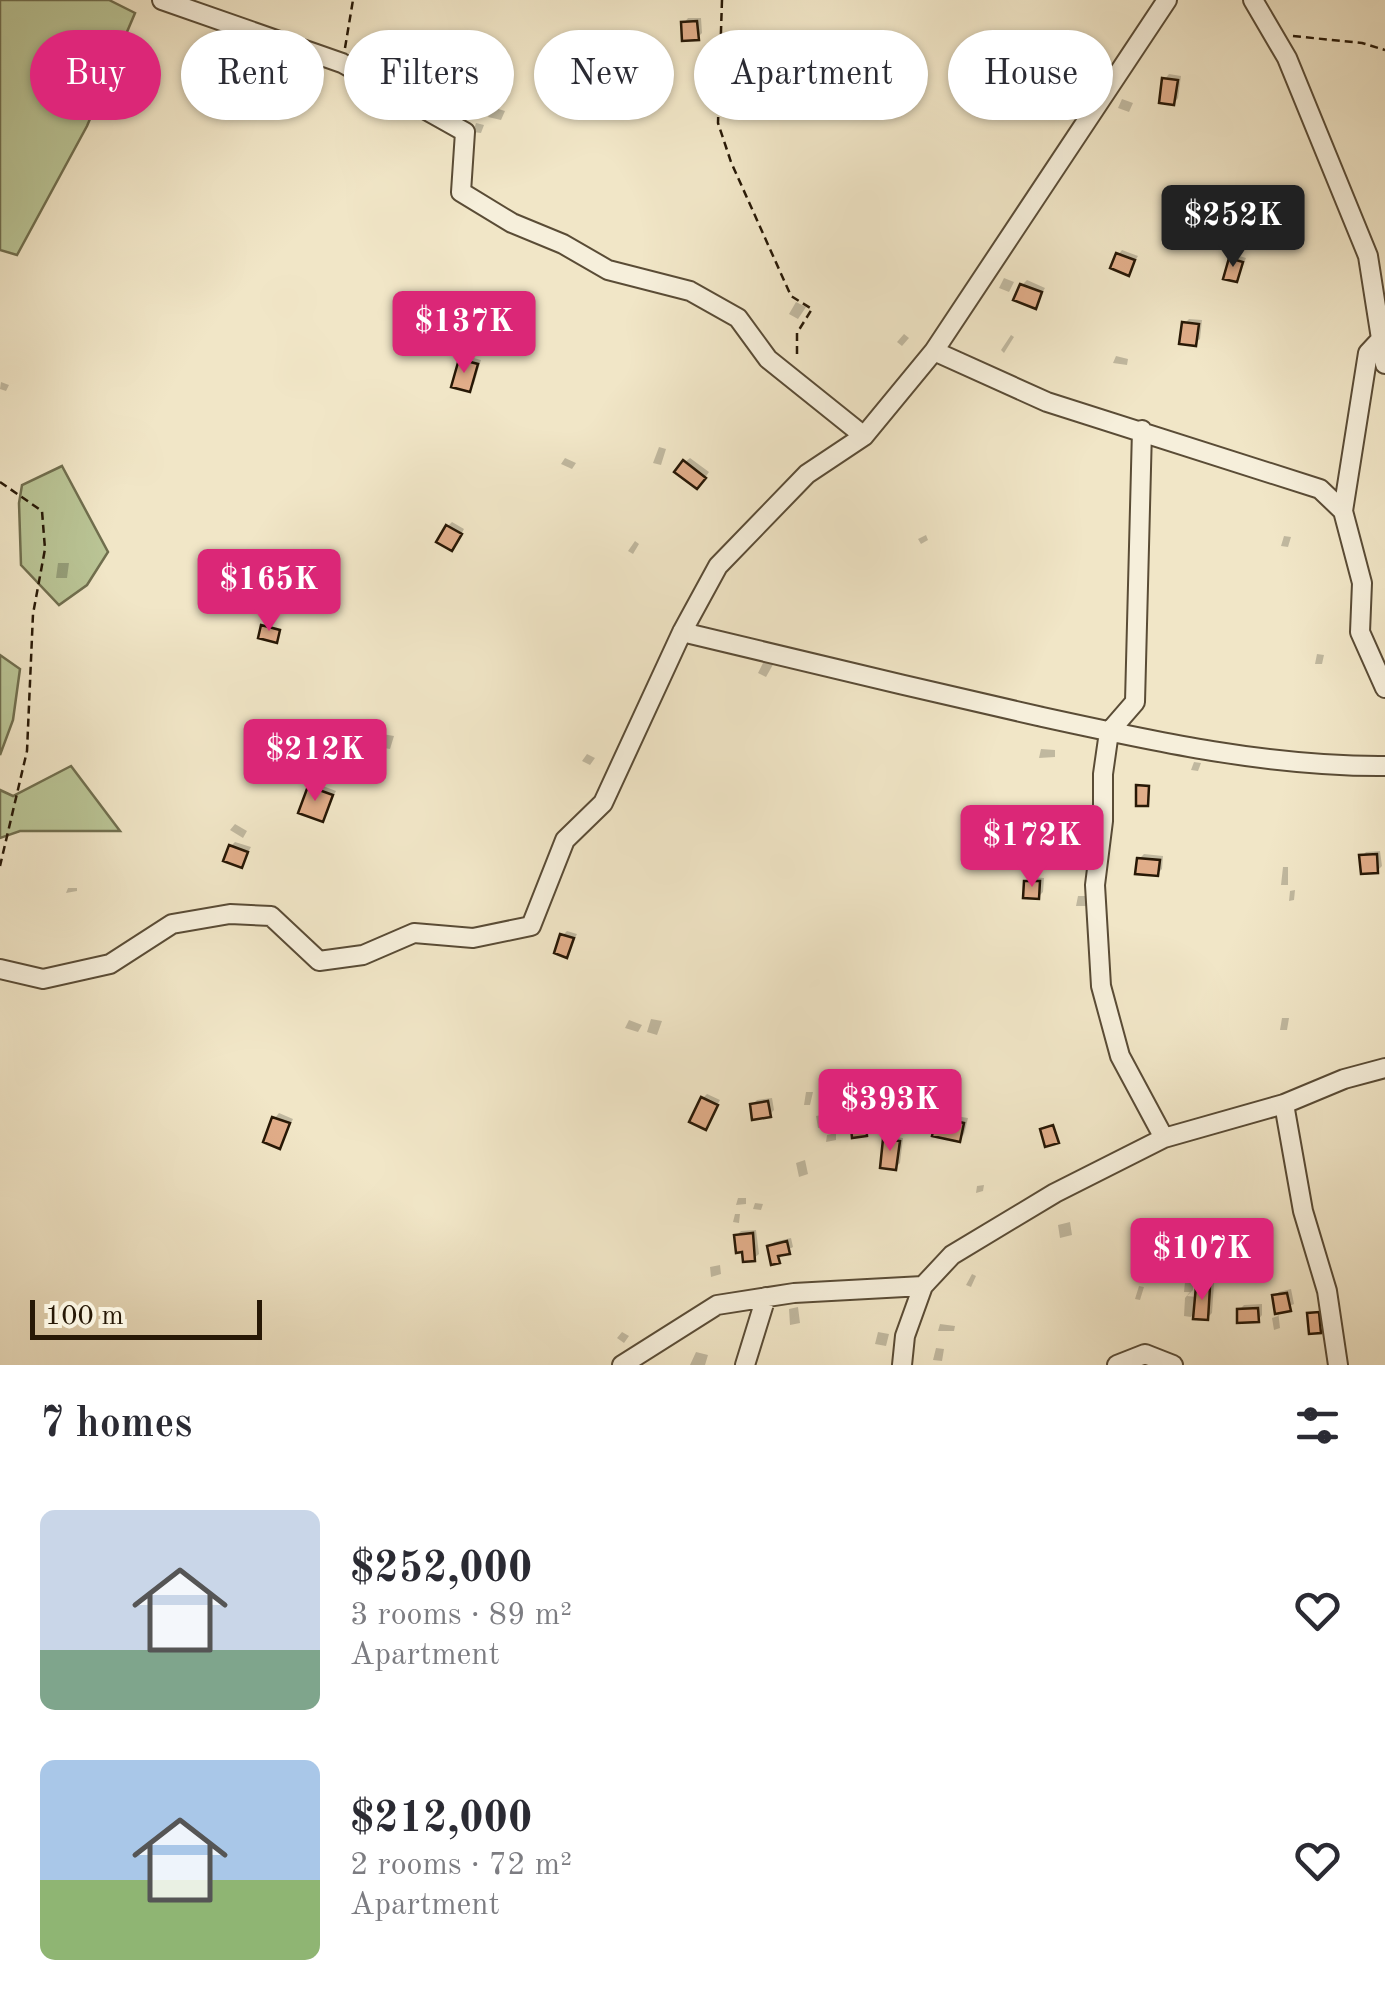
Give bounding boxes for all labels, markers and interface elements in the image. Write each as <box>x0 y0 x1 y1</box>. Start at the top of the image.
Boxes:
chip: Buy <box>30 30 161 120</box>
chip: Rent <box>181 30 324 120</box>
chip: Filters <box>344 30 514 120</box>
chip: New <box>534 30 674 120</box>
chip: Apartment <box>694 30 928 120</box>
chip: House <box>948 30 1113 120</box>
pin: $252K <box>1163 185 1303 270</box>
text: $252K <box>1184 201 1282 233</box>
pin: $137K <box>394 291 534 376</box>
text: $137K <box>415 307 513 339</box>
pin: $165K <box>199 549 339 634</box>
text: $165K <box>220 565 318 597</box>
pin: $212K <box>245 719 385 804</box>
text: $212K <box>266 735 364 767</box>
pin: $172K <box>962 805 1102 890</box>
text: $172K <box>983 821 1081 853</box>
pin: $393K <box>820 1069 960 1154</box>
text: $393K <box>841 1085 939 1117</box>
pin: $107K <box>1132 1218 1272 1303</box>
text: $107K <box>1153 1234 1251 1266</box>
scale bar <box>30 1295 262 1340</box>
text: 100 m <box>45 1303 124 1331</box>
icon: filters <box>1290 1398 1345 1453</box>
text: 7 homes <box>40 1404 192 1446</box>
text: $252,000 <box>350 1549 532 1591</box>
icon: home <box>120 1550 240 1670</box>
icon: heart <box>1290 1583 1345 1638</box>
text: 3 rooms · 89 m² <box>350 1600 572 1632</box>
text: Apartment <box>350 1640 500 1672</box>
text: $212,000 <box>350 1799 532 1841</box>
icon: home <box>120 1800 240 1920</box>
icon: heart <box>1290 1833 1345 1888</box>
text: 2 rooms · 72 m² <box>350 1850 572 1882</box>
text: Apartment <box>350 1890 500 1922</box>

